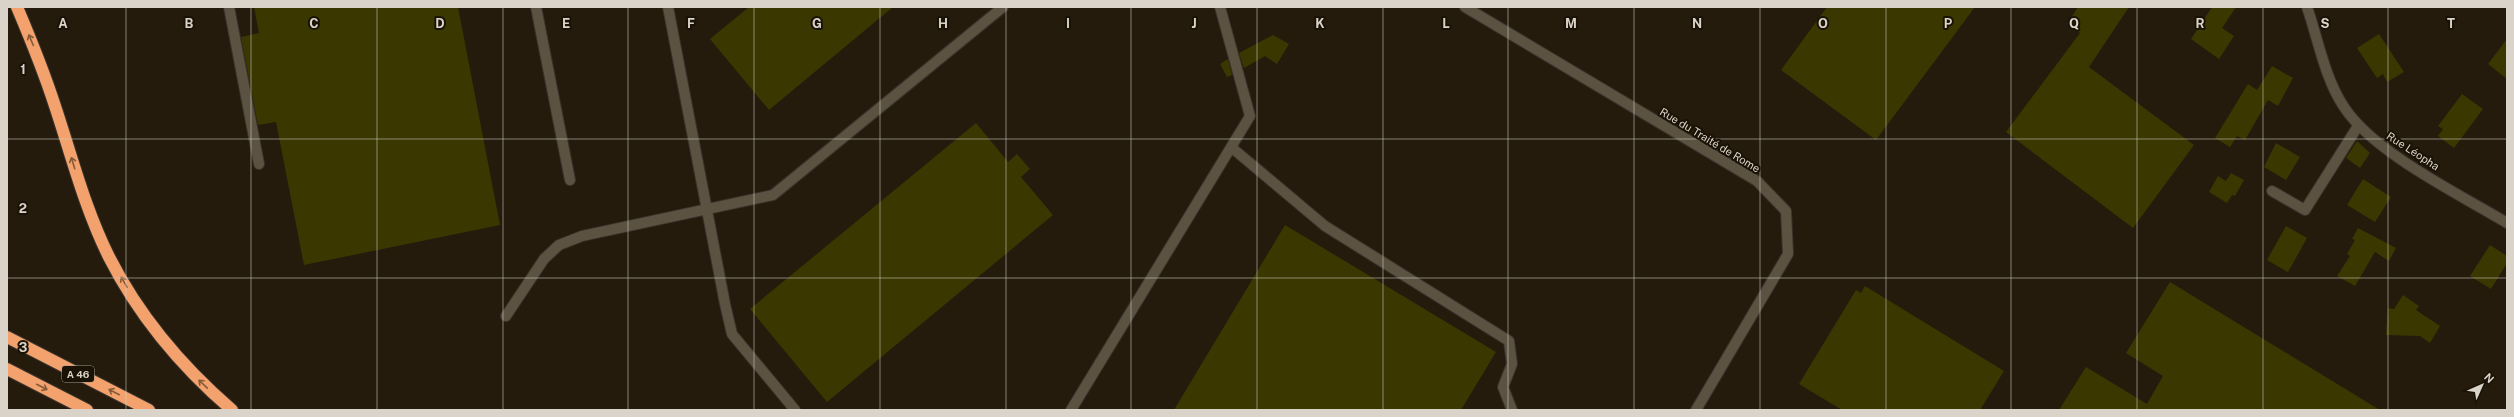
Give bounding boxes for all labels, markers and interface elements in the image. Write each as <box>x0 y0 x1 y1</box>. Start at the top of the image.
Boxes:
text: A <box>58 16 68 31</box>
text: B <box>185 16 194 31</box>
text: C <box>309 16 319 31</box>
text: D <box>435 16 445 31</box>
text: E <box>562 16 570 31</box>
text: F <box>687 16 695 31</box>
text: G <box>812 16 822 31</box>
text: H <box>938 16 948 31</box>
text: I <box>1066 16 1070 31</box>
text: J <box>1191 16 1197 31</box>
text: K <box>1315 16 1325 31</box>
text: L <box>1442 16 1450 31</box>
text: M <box>1565 16 1577 31</box>
text: N <box>1692 16 1702 31</box>
text: O <box>1818 16 1828 31</box>
text: P <box>1944 16 1953 31</box>
text: Q <box>2069 16 2079 31</box>
text: R <box>2195 16 2205 31</box>
text: S <box>2321 16 2330 31</box>
text: T <box>2447 16 2455 31</box>
one-way arrow <box>26 34 34 46</box>
text: 1 <box>20 62 26 77</box>
street label: Rue du Traité de Rome <box>1658 105 1762 175</box>
street label: Rue Léopha <box>2385 130 2441 172</box>
one-way arrow <box>69 156 76 169</box>
text: 2 <box>19 201 27 216</box>
one-way arrow <box>119 276 127 288</box>
text: 3 <box>19 340 28 355</box>
north arrow <box>2462 365 2502 405</box>
road number: A 46 <box>62 366 94 382</box>
text: N <box>2482 371 2496 385</box>
one-way arrow <box>198 379 208 388</box>
one-way arrow <box>35 384 47 391</box>
one-way arrow <box>109 388 121 395</box>

